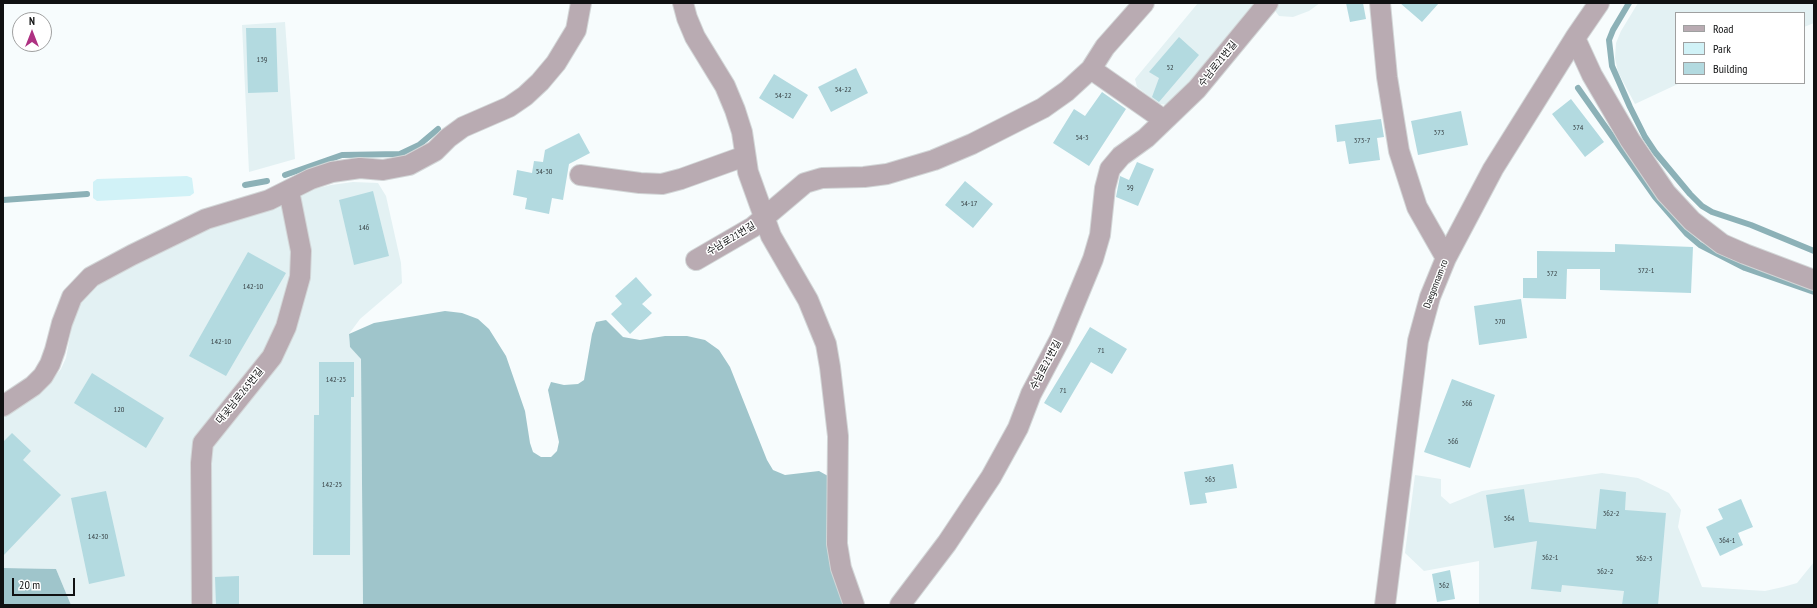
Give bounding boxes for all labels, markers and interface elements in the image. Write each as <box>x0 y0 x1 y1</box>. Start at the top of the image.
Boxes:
north arrow <box>12 12 52 52</box>
legend <box>1675 12 1805 84</box>
text: N <box>29 14 35 28</box>
text: Road <box>1713 21 1733 36</box>
street label: 수남로21번길 <box>1196 39 1240 89</box>
text: Park <box>1713 41 1731 56</box>
house number: 139 <box>257 55 267 65</box>
text: Building <box>1713 61 1748 76</box>
house number: 52 <box>1166 63 1174 73</box>
house number: 54-22 <box>835 85 851 95</box>
house number: 54-22 <box>775 91 791 101</box>
house number: 374 <box>1573 123 1583 133</box>
house number: 373 <box>1434 128 1444 138</box>
house number: 54-3 <box>1075 133 1089 143</box>
house number: 373-7 <box>1354 136 1370 146</box>
house number: 54-30 <box>536 167 552 177</box>
house number: 59 <box>1126 183 1134 193</box>
house number: 54-17 <box>961 199 977 209</box>
street label: 수남로21번길 <box>704 220 758 258</box>
house number: 146 <box>359 223 369 233</box>
street label: Daegonnam-ro <box>1421 258 1451 310</box>
house number: 372-1 <box>1638 266 1654 276</box>
house number: 372 <box>1547 269 1557 279</box>
house number: 142-10 <box>243 282 263 292</box>
house number: 370 <box>1495 317 1505 327</box>
house number: 142-10 <box>211 337 231 347</box>
street label: 수남로21번길 <box>1028 338 1064 392</box>
house number: 71 <box>1097 346 1105 356</box>
street label: 대곶남로265번길 <box>214 366 266 426</box>
house number: 142-25 <box>326 375 346 385</box>
house number: 71 <box>1059 386 1067 396</box>
house number: 366 <box>1462 399 1472 409</box>
house number: 120 <box>114 405 124 415</box>
house number: 366 <box>1448 437 1458 447</box>
house number: 363 <box>1205 475 1215 485</box>
house number: 142-25 <box>322 480 342 490</box>
house number: 362-2 <box>1603 509 1619 519</box>
house number: 364 <box>1504 514 1514 524</box>
house number: 142-30 <box>88 532 108 542</box>
house number: 364-1 <box>1719 536 1735 546</box>
house number: 362-1 <box>1542 553 1558 563</box>
house number: 362-3 <box>1636 554 1652 564</box>
house number: 362-2 <box>1597 567 1613 577</box>
scale bar <box>14 570 77 596</box>
text: 20 m <box>19 577 40 592</box>
house number: 362 <box>1439 581 1449 591</box>

